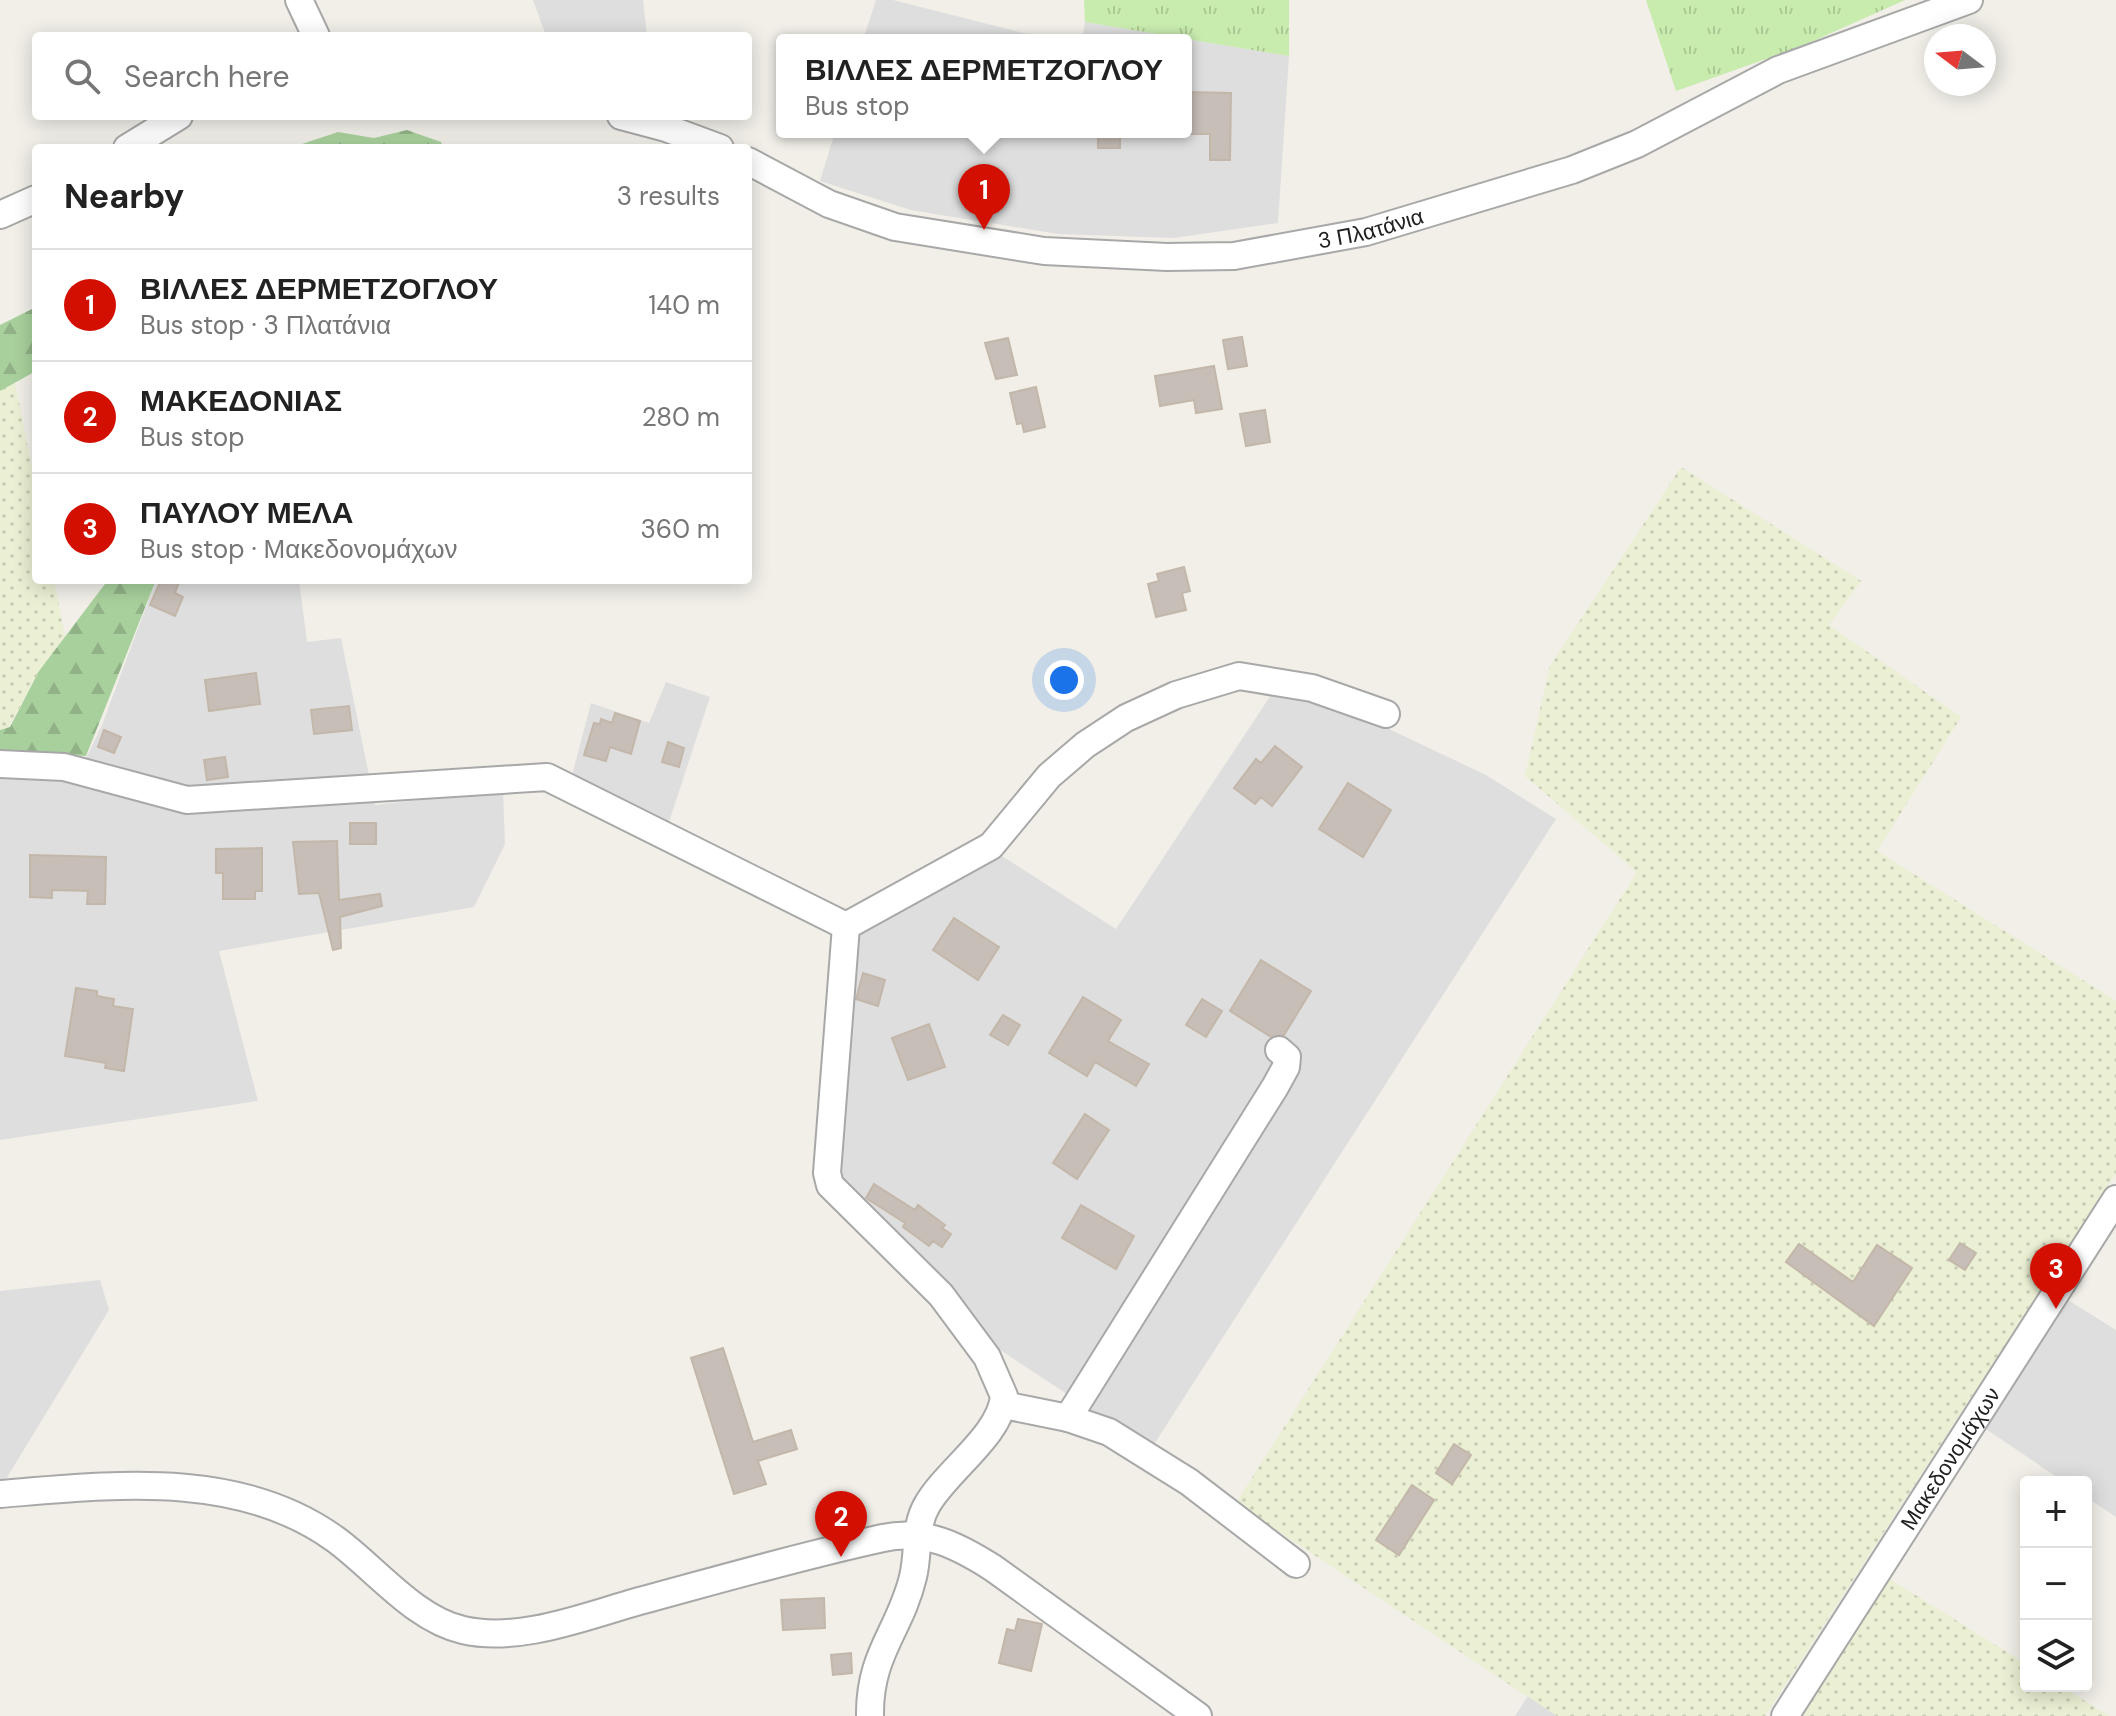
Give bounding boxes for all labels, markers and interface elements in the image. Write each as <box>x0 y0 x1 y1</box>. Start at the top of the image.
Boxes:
north arrow <box>1924 24 1996 96</box>
search box <box>32 32 752 120</box>
popup <box>776 34 1192 138</box>
text: ΒΙΛΛΕΣ ΔΕΡΜΕΤΖΟΓΛΟΥ <box>805 50 1163 89</box>
icon: search <box>60 54 104 98</box>
text: Search here <box>124 57 290 96</box>
text: Bus stop <box>805 89 909 123</box>
pin: 1 <box>958 164 1010 230</box>
text: Nearby <box>64 174 184 219</box>
text: 3 results <box>617 179 720 213</box>
street label: 3 Πλατάνια <box>1316 201 1427 255</box>
text: ΒΙΛΛΕΣ ΔΕΡΜΕΤΖΟΓΛΟΥ <box>140 269 498 308</box>
text: 1 <box>85 288 95 322</box>
text: 140 m <box>648 288 720 322</box>
text: Bus stop · 3 Πλατάνια <box>140 308 391 342</box>
text: ΜΑΚΕΔΟΝΙΑΣ <box>140 381 342 420</box>
text: 2 <box>82 400 98 434</box>
text: 280 m <box>642 400 720 434</box>
text: Bus stop <box>140 420 245 454</box>
text: ΠΑΥΛΟΥ ΜΕΛΑ <box>140 493 353 532</box>
text: 3 <box>82 512 98 546</box>
text: 360 m <box>640 512 720 546</box>
text: Bus stop · Μακεδονομάχων <box>140 532 457 566</box>
your location <box>1044 660 1084 700</box>
pin: 3 <box>2030 1243 2082 1309</box>
street label: Μακεδονομάχων <box>1894 1382 2007 1536</box>
map controls <box>2020 1476 2092 1692</box>
button: + <box>2020 1476 2092 1548</box>
pin: 2 <box>815 1491 867 1557</box>
button: − <box>2020 1548 2092 1620</box>
button: layers <box>2020 1620 2092 1692</box>

